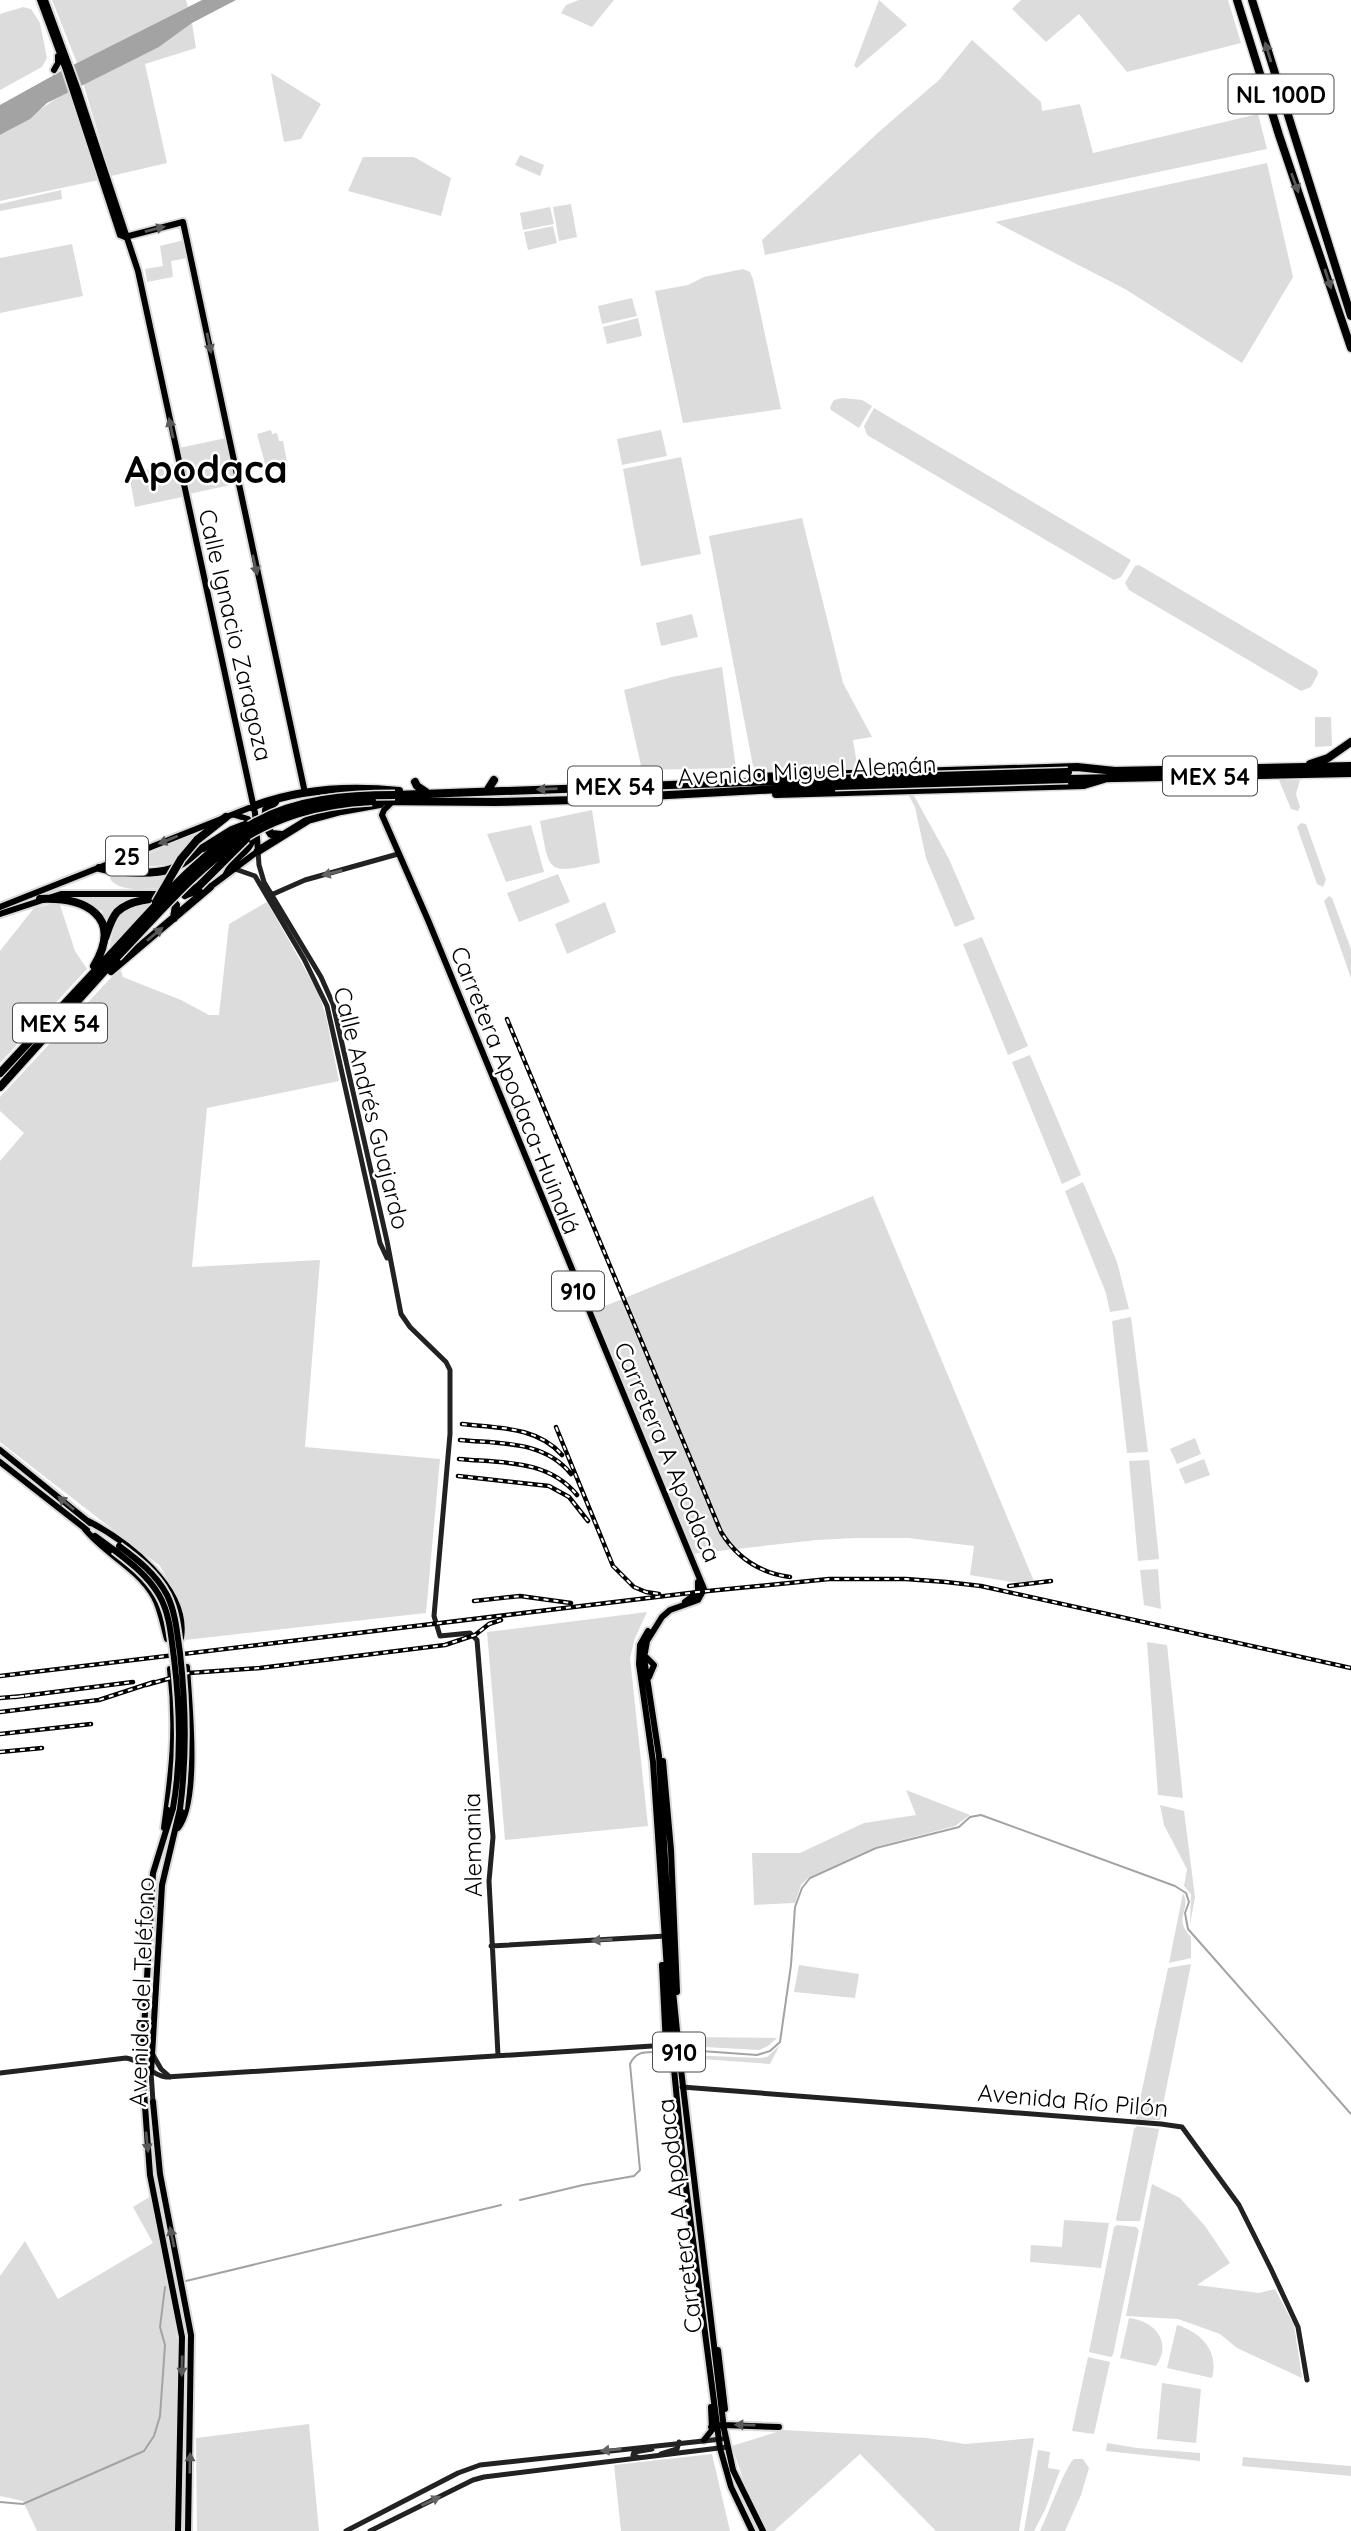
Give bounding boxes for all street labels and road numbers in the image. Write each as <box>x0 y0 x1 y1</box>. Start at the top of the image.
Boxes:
road number: NL 100D <box>1228 74 1334 114</box>
street label: Calle Ignacio Zaragoza <box>192 506 280 764</box>
street label: Avenida Miguel Alemán <box>677 748 937 792</box>
road number: MEX 54 <box>1163 756 1257 796</box>
road number: MEX 54 <box>568 766 662 806</box>
road number: 25 <box>106 836 148 876</box>
street label: Carretera Apodaca-Huinalá <box>444 942 588 1238</box>
street label: Calle Andrés Guajardo <box>327 984 417 1232</box>
road number: MEX 54 <box>13 1004 107 1042</box>
road number: 910 <box>552 1272 604 1310</box>
street label: Carretera A Apodaca <box>608 1337 728 1567</box>
street label: Alemania <box>456 1793 488 1897</box>
street label: Avenida del Teléfono <box>122 1876 160 2108</box>
road number: 910 <box>653 2033 705 2072</box>
street label: Avenida Río Pilón <box>976 2077 1170 2123</box>
street label: Carretera A Apodaca <box>650 2097 708 2335</box>

